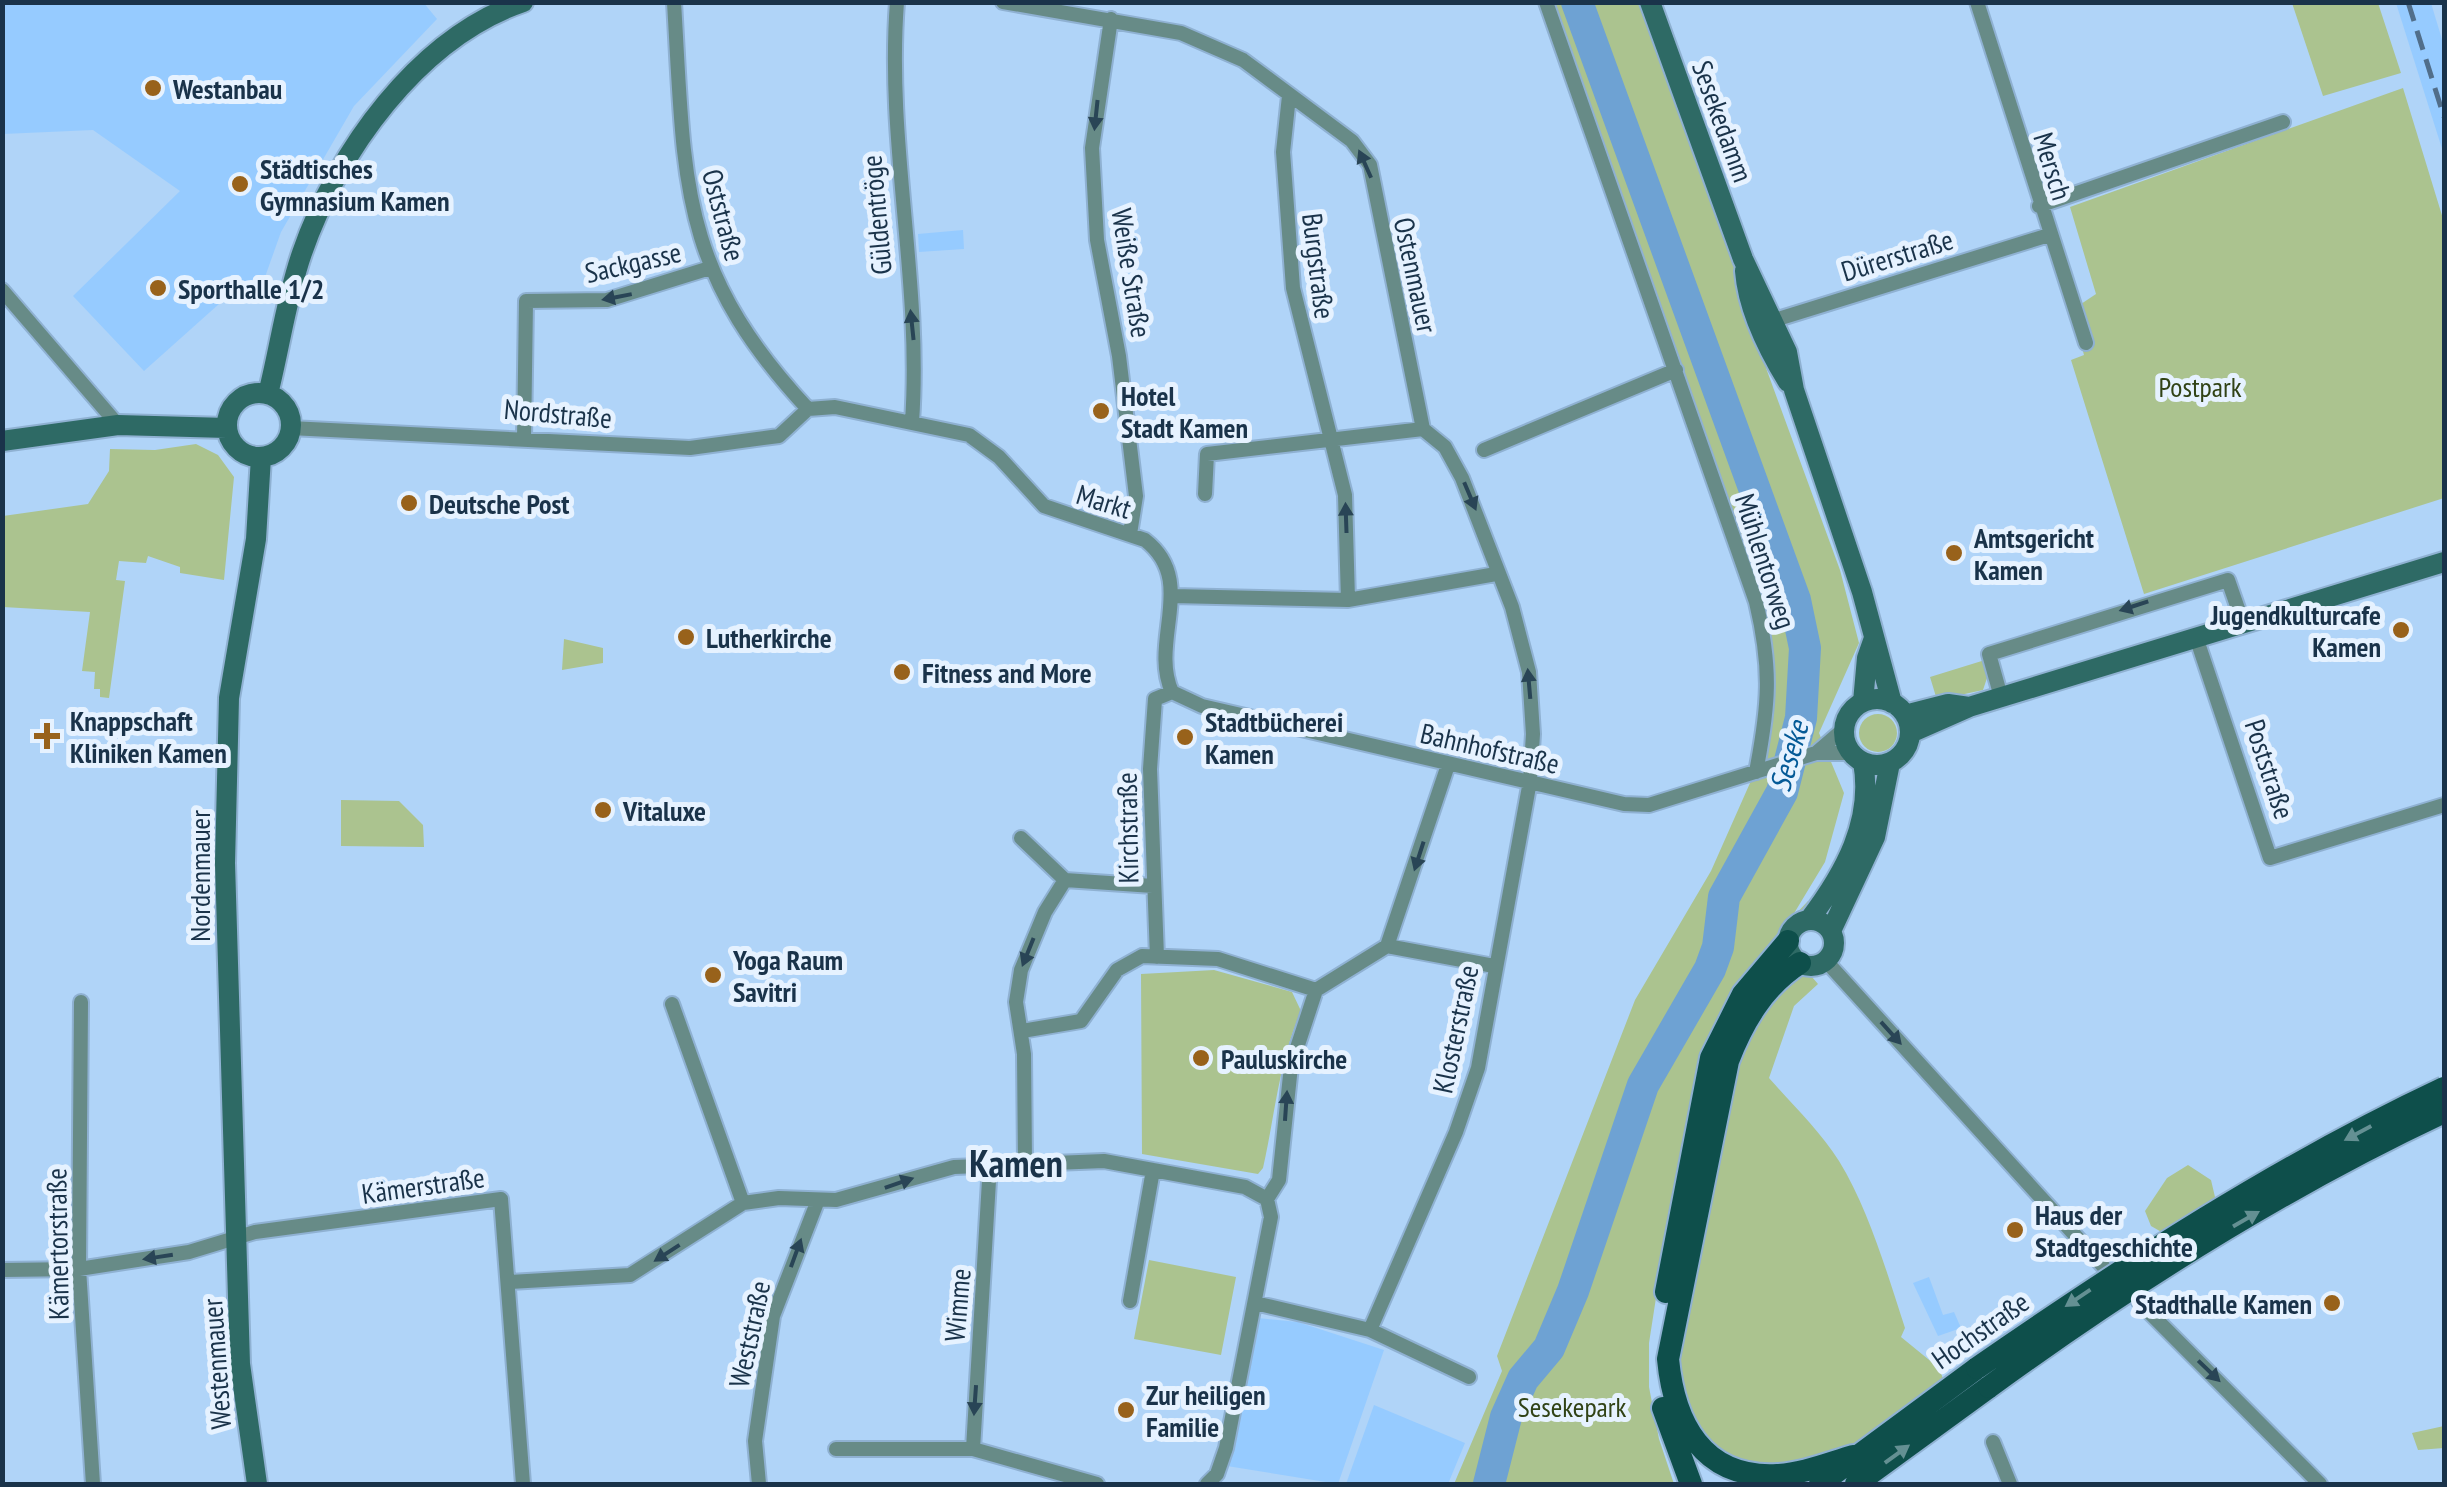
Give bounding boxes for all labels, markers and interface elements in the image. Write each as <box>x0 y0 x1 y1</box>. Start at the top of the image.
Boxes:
street label: Sesekedamm <box>1684 55 1762 187</box>
place label: Westanbau <box>172 70 282 107</box>
marker: Westanbau <box>142 77 164 99</box>
one-way arrow <box>1088 100 1104 131</box>
street label: Mersch <box>2025 128 2081 204</box>
place label: Städtisches Gymnasium Kamen <box>260 150 450 219</box>
one-way arrow <box>1357 150 1373 179</box>
street label: Güldentröge <box>852 154 900 276</box>
street label: Oststraße <box>694 165 754 265</box>
marker: Städtisches Gymnasium Kamen <box>229 173 251 195</box>
street label: Weiße Straße <box>1104 206 1160 340</box>
street label: Burgstraße <box>1294 211 1344 321</box>
street label: Ostenmauer <box>1386 214 1446 336</box>
street label: Dürerstraße <box>1837 220 1957 290</box>
street label: Sackgasse <box>581 233 685 291</box>
place label: Sporthalle 1/2 <box>178 270 324 307</box>
marker: Sporthalle 1/2 <box>147 277 169 299</box>
one-way arrow <box>601 289 632 305</box>
one-way arrow <box>903 309 919 341</box>
park label: Postpark <box>2159 368 2242 405</box>
place label: Hotel Stadt Kamen <box>1121 377 1248 446</box>
street label: Nordstraße <box>502 390 614 436</box>
marker: Hotel Stadt Kamen <box>1090 400 1112 422</box>
street label: Markt <box>1072 475 1136 527</box>
one-way arrow <box>1462 481 1478 511</box>
place label: Deutsche Post <box>429 485 569 522</box>
street label: Mühlentorweg <box>1727 489 1805 633</box>
marker: Deutsche Post <box>398 492 420 514</box>
one-way arrow <box>1337 502 1353 534</box>
place label: Amtsgericht Kamen <box>1973 519 2094 588</box>
marker: Amtsgericht Kamen <box>1943 542 1965 564</box>
place label: Jugendkulturcafe Kamen <box>2210 596 2381 665</box>
one-way arrow <box>2118 600 2148 615</box>
place label: Lutherkirche <box>706 619 832 656</box>
marker: Jugendkulturcafe Kamen <box>2390 619 2412 641</box>
marker: Lutherkirche <box>675 626 697 648</box>
place label: Fitness and More <box>922 654 1092 691</box>
marker: Fitness and More <box>891 661 913 683</box>
one-way arrow <box>1521 668 1537 700</box>
place label: Knappschaft Kliniken Kamen <box>70 702 227 771</box>
place label: Stadtbücherei Kamen <box>1205 703 1343 772</box>
street label: Bahnhofstraße <box>1417 714 1563 782</box>
water label: Seseke <box>1759 715 1817 796</box>
street label: Poststraße <box>2237 715 2303 823</box>
marker: Knappschaft Kliniken Kamen <box>34 723 60 749</box>
marker: Stadtbücherei Kamen <box>1174 726 1196 748</box>
street label: Kirchstraße <box>1108 772 1146 884</box>
place label: Vitaluxe <box>622 792 706 829</box>
marker: Vitaluxe <box>592 799 614 821</box>
street label: Nordenmauer <box>181 810 218 942</box>
one-way arrow <box>1411 841 1426 871</box>
one-way arrow <box>1020 937 1036 967</box>
place label: Yoga Raum Savitri <box>732 941 843 1010</box>
street label: Klosterstraße <box>1423 962 1487 1096</box>
marker: Yoga Raum Savitri <box>702 964 724 986</box>
one-way arrow <box>1880 1020 1902 1045</box>
place label: Pauluskirche <box>1221 1040 1347 1077</box>
marker: Pauluskirche <box>1190 1047 1212 1069</box>
one-way arrow <box>1278 1090 1294 1122</box>
one-way arrow <box>2343 1124 2372 1141</box>
district label: Kamen <box>969 1138 1063 1187</box>
street label: Kämerstraße <box>359 1158 487 1212</box>
street label: Kämertorstraße <box>37 1168 77 1320</box>
one-way arrow <box>884 1175 914 1190</box>
place label: Haus der Stadtgeschichte <box>2035 1196 2193 1265</box>
one-way arrow <box>2232 1211 2261 1228</box>
marker: Haus der Stadtgeschichte <box>2004 1219 2026 1241</box>
one-way arrow <box>789 1237 804 1267</box>
one-way arrow <box>653 1244 681 1262</box>
one-way arrow <box>142 1249 174 1265</box>
street label: Wimme <box>935 1267 979 1343</box>
street label: Weststraße <box>720 1277 778 1391</box>
street label: Hochstraße <box>1924 1283 2036 1377</box>
place label: Stadthalle Kamen <box>2135 1285 2312 1322</box>
one-way arrow <box>2065 1288 2092 1307</box>
marker: Stadthalle Kamen <box>2321 1292 2343 1314</box>
street label: Westenmauer <box>193 1297 239 1431</box>
one-way arrow <box>2196 1359 2220 1382</box>
place label: Zur heiligen Familie <box>1146 1376 1266 1445</box>
one-way arrow <box>967 1385 983 1417</box>
park label: Sesekepark <box>1518 1388 1626 1425</box>
marker: Zur heiligen Familie <box>1115 1399 1137 1421</box>
one-way arrow <box>1884 1445 1910 1465</box>

